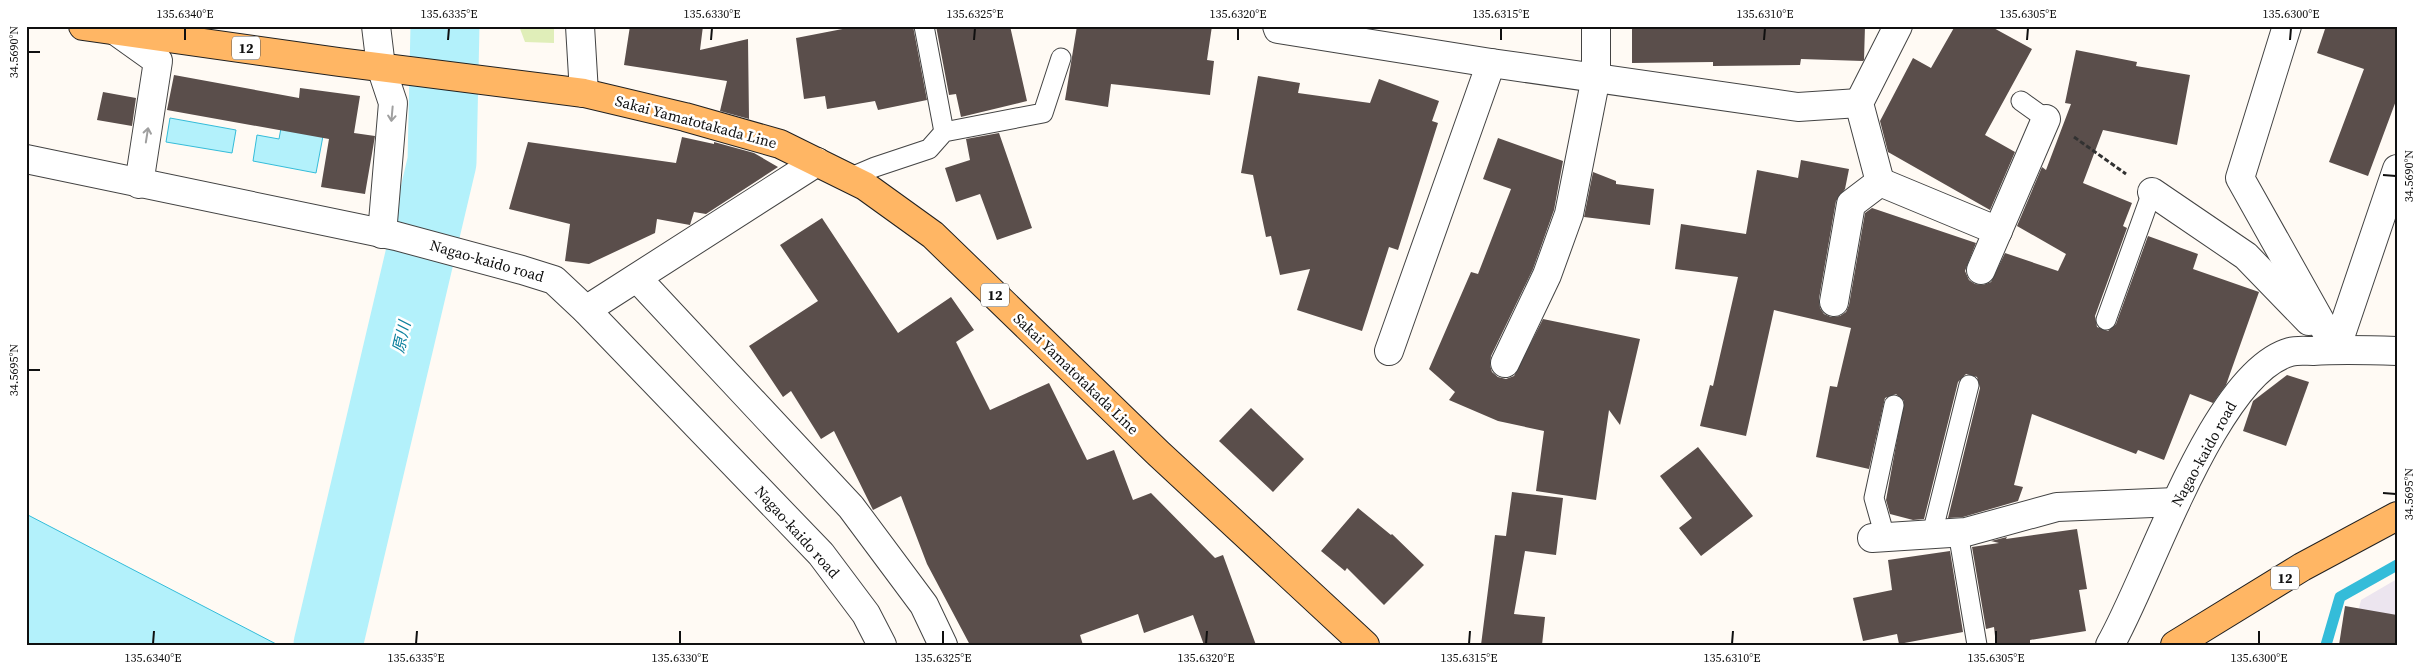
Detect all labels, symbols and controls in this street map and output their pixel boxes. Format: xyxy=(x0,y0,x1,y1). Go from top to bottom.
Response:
text: 135.6340°E xyxy=(157,6,213,22)
text: 135.6335°E xyxy=(421,6,477,22)
text: 135.6330°E xyxy=(684,6,740,22)
text: 135.6325°E xyxy=(947,6,1003,22)
text: 135.6320°E xyxy=(1210,6,1266,22)
text: 135.6315°E xyxy=(1473,6,1529,22)
text: 135.6310°E xyxy=(1737,6,1793,22)
text: 135.6305°E xyxy=(2000,6,2056,22)
text: 135.6300°E xyxy=(2263,6,2319,22)
text: 34.5690°N xyxy=(6,26,22,78)
road number: 12 xyxy=(232,36,260,59)
street label: Sakai Yamatotakada Line xyxy=(613,90,780,153)
one-way arrow xyxy=(387,106,396,122)
one-way arrow xyxy=(142,128,152,144)
text: 34.5690°N xyxy=(2401,150,2417,202)
street label: Nagao-kaido road xyxy=(428,234,547,287)
road number: 12 xyxy=(981,284,1009,306)
street label: Sakai Yamatotakada Line xyxy=(1009,308,1144,439)
water label: 原川 xyxy=(387,317,416,355)
text: 34.5695°N xyxy=(6,344,22,396)
street label: Nagao-kaido road xyxy=(2166,397,2241,510)
text: 34.5695°N xyxy=(2401,468,2417,520)
street label: Nagao-kaido road xyxy=(750,481,845,583)
road number: 12 xyxy=(2271,566,2299,590)
text: 135.6340°E xyxy=(125,650,181,666)
text: 135.6335°E xyxy=(388,650,444,666)
text: 135.6330°E xyxy=(652,650,708,666)
text: 135.6325°E xyxy=(915,650,971,666)
text: 135.6320°E xyxy=(1178,650,1234,666)
text: 135.6315°E xyxy=(1441,650,1497,666)
text: 135.6310°E xyxy=(1704,650,1760,666)
text: 135.6305°E xyxy=(1968,650,2024,666)
text: 135.6300°E xyxy=(2231,650,2287,666)

